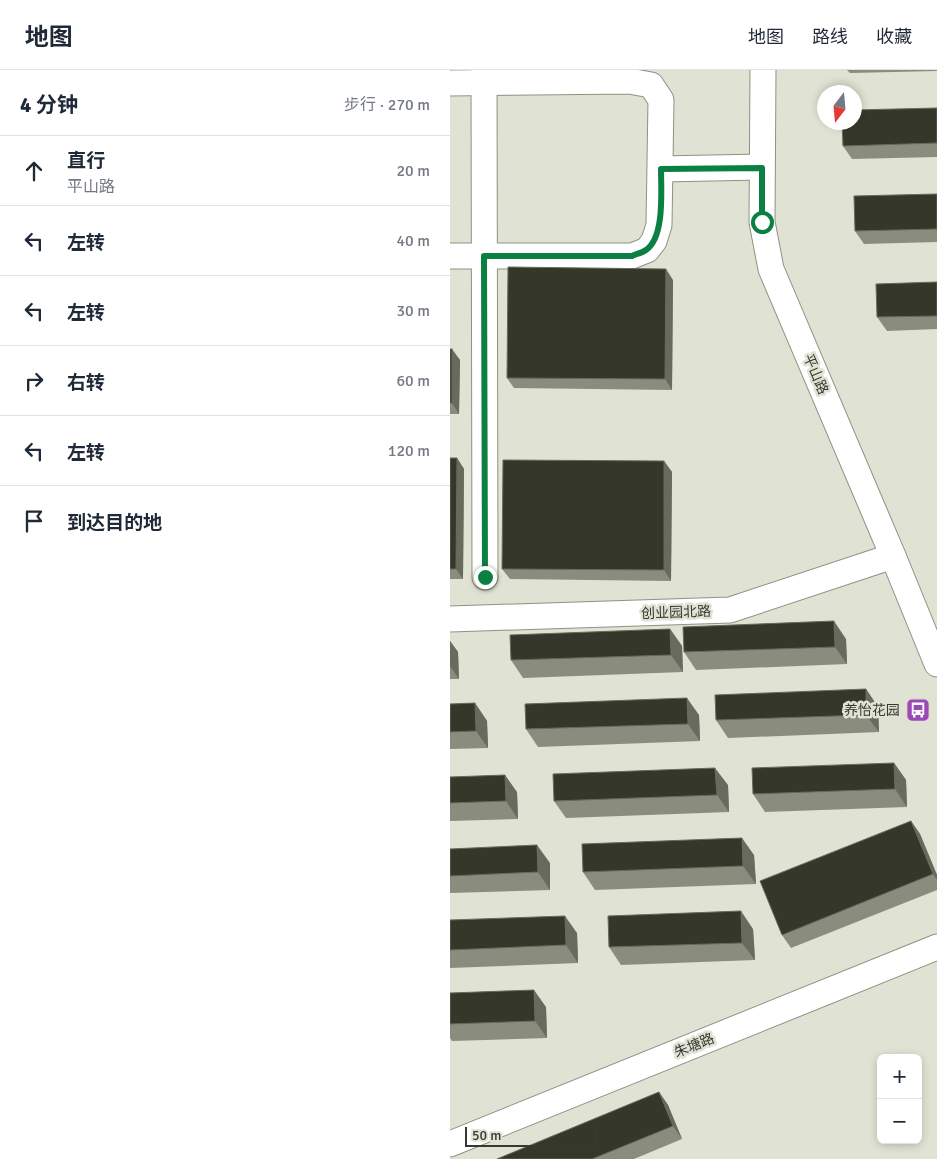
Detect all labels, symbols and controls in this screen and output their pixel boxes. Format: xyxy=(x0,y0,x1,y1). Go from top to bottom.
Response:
text: 地图 xyxy=(25,22,73,52)
text: 地图 xyxy=(748,26,784,48)
text: 路线 xyxy=(812,26,848,48)
text: 收藏 xyxy=(876,26,912,48)
north arrow xyxy=(817,85,862,130)
text: 4 分钟 xyxy=(20,92,78,118)
text: 步行 · 270 m xyxy=(344,95,430,115)
text: 直行 xyxy=(67,149,105,173)
icon: ahead xyxy=(20,157,48,185)
text: 20 m xyxy=(396,161,430,181)
text: 平山路 xyxy=(67,177,115,197)
route start xyxy=(751,211,774,234)
icon: left xyxy=(20,227,48,255)
text: 左转 xyxy=(67,231,105,255)
text: 40 m xyxy=(396,231,430,251)
icon: left xyxy=(20,297,48,325)
text: 左转 xyxy=(67,301,105,325)
text: 30 m xyxy=(396,301,430,321)
street label: 平山路 xyxy=(800,352,832,397)
icon: right xyxy=(20,367,48,395)
text: 右转 xyxy=(67,371,105,395)
text: 60 m xyxy=(396,371,430,391)
icon: left xyxy=(20,437,48,465)
text: 左转 xyxy=(67,441,105,465)
text: 120 m xyxy=(388,441,430,461)
icon: arrive xyxy=(20,507,48,535)
text: 到达目的地 xyxy=(67,511,162,535)
route end xyxy=(474,566,497,589)
street label: 创业园北路 xyxy=(641,603,711,622)
bus stop icon: 养怡花园 xyxy=(905,697,931,723)
place label: 养怡花园 xyxy=(844,702,900,719)
street label: 朱塘路 xyxy=(672,1030,717,1061)
map controls xyxy=(877,1054,922,1144)
button: + xyxy=(877,1054,922,1099)
button: − xyxy=(877,1099,922,1144)
scale bar xyxy=(465,1124,598,1147)
text: 50 m xyxy=(472,1127,501,1144)

